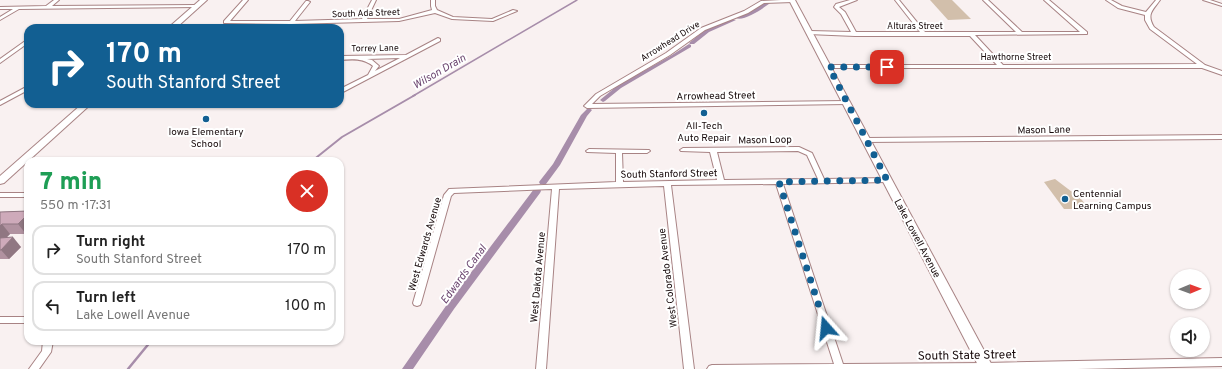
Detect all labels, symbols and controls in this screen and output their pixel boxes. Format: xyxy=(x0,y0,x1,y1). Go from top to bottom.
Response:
street label: South Ada Street xyxy=(332,7,400,20)
street label: Arrowhead Drive xyxy=(639,19,702,64)
street label: Alturas Street xyxy=(887,21,943,32)
text: 170 m xyxy=(106,37,182,73)
icon: right xyxy=(40,40,92,92)
street label: Torrey Lane xyxy=(351,43,399,54)
pin xyxy=(870,50,904,84)
water label: Wilson Drain xyxy=(410,51,469,93)
street label: Hawthorne Street xyxy=(981,52,1052,63)
icon: arrive xyxy=(876,56,898,78)
text: South Stanford Street xyxy=(106,72,280,95)
street label: Arrowhead Street xyxy=(676,89,756,104)
marker: All-Tech Auto Repair xyxy=(699,108,709,118)
marker: Iowa Elementary School xyxy=(201,114,211,124)
place label: All-Tech Auto Repair xyxy=(677,120,731,145)
street label: Mason Lane xyxy=(1017,124,1071,137)
place label: Iowa Elementary School xyxy=(168,126,244,151)
street label: Mason Loop xyxy=(738,134,792,147)
street label: South Stanford Street xyxy=(620,167,718,182)
text: 7 min xyxy=(40,168,102,198)
button: close xyxy=(286,170,328,212)
place label: Centennial Learning Campus xyxy=(1073,188,1152,213)
marker: Centennial Learning Campus xyxy=(1060,194,1070,204)
street label: West Edwards Avenue xyxy=(406,196,445,293)
street label: Lake Lowell Avenue xyxy=(890,197,943,280)
text: 550 m · 17:31 xyxy=(40,198,111,214)
street label: West Colorado Avenue xyxy=(656,227,681,328)
street label: West Dakota Avenue xyxy=(528,231,549,323)
text: Turn right xyxy=(76,233,145,252)
icon: right xyxy=(42,239,64,261)
text: 170 m xyxy=(287,241,326,260)
water label: Edwards Canal xyxy=(438,241,491,307)
text: South Stanford Street xyxy=(76,252,202,268)
north arrow xyxy=(1170,269,1210,309)
map controls xyxy=(1170,269,1210,357)
text: Turn left xyxy=(76,289,136,308)
icon: left xyxy=(42,295,64,317)
text: 100 m xyxy=(285,297,326,316)
position arrow xyxy=(805,307,847,349)
text: Lake Lowell Avenue xyxy=(76,308,190,324)
button: sound xyxy=(1170,317,1210,357)
street label: South State Street xyxy=(918,347,1016,365)

